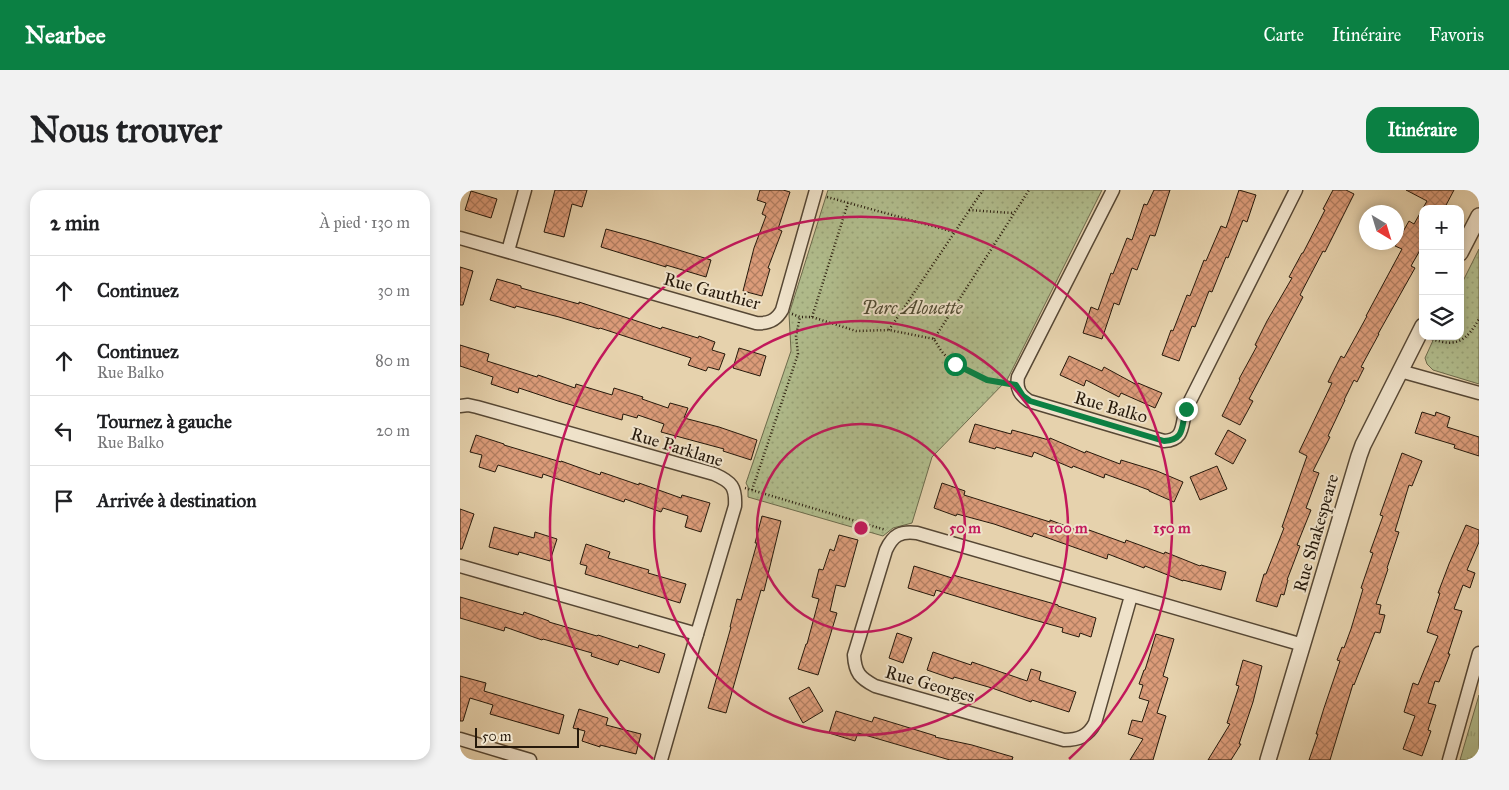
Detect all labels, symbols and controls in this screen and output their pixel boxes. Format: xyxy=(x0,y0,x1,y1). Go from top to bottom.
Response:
text: Nearbee xyxy=(25,20,106,50)
text: Carte xyxy=(1264,24,1304,46)
text: Itinéraire xyxy=(1332,24,1401,46)
text: Favoris xyxy=(1429,24,1484,46)
button: Itinéraire xyxy=(1366,107,1479,153)
text: Nous trouver xyxy=(30,109,222,152)
north arrow xyxy=(1359,205,1404,250)
map controls xyxy=(1419,205,1464,340)
button: + xyxy=(1419,205,1464,250)
text: 2 min xyxy=(50,210,100,236)
text: À pied · 130 m xyxy=(319,213,410,232)
button: − xyxy=(1419,250,1464,295)
street label: Rue Gauthier xyxy=(661,268,763,315)
icon: ahead xyxy=(50,277,78,305)
text: Continuez xyxy=(97,279,179,302)
text: 30 m xyxy=(377,281,410,300)
button: layers xyxy=(1419,295,1464,340)
park label: Parc Alouette xyxy=(862,297,964,319)
text: Continuez xyxy=(97,340,179,363)
icon: ahead xyxy=(50,347,78,375)
text: 80 m xyxy=(375,351,410,370)
route start xyxy=(944,353,967,376)
text: Rue Balko xyxy=(97,363,164,382)
street label: Rue Balko xyxy=(1072,386,1150,428)
route end xyxy=(1175,398,1198,421)
text: Tournez à gauche xyxy=(97,410,232,433)
icon: left xyxy=(50,417,78,445)
text: 20 m xyxy=(376,421,410,440)
street label: Rue Parklane xyxy=(628,422,726,472)
text: Rue Balko xyxy=(97,433,164,452)
street label: Rue Shakespeare xyxy=(1289,471,1343,595)
icon: arrive xyxy=(50,487,78,515)
text: Arrivée à destination xyxy=(97,489,256,512)
centre of rings xyxy=(852,519,870,537)
text: 50 m xyxy=(949,519,981,537)
text: 100 m xyxy=(1048,519,1088,537)
text: 150 m xyxy=(1153,519,1191,537)
street label: Rue Georges xyxy=(882,661,977,708)
scale bar xyxy=(475,725,579,748)
text: 50 m xyxy=(482,728,511,745)

